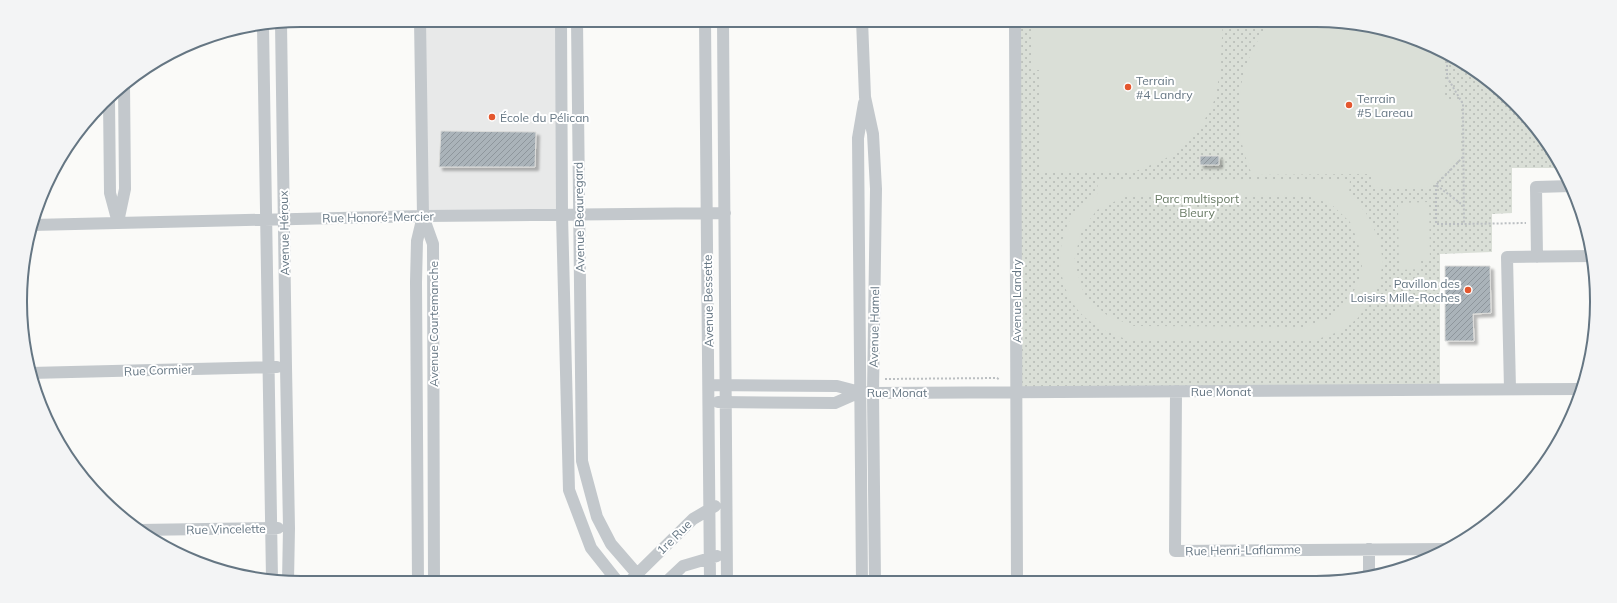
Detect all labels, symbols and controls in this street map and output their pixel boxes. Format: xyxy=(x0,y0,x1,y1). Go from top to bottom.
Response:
place label: Terrain #4 Landry xyxy=(1136,73,1193,102)
marker: Terrain #4 Landry xyxy=(1123,82,1133,92)
place label: Terrain #5 Lareau xyxy=(1357,91,1413,120)
marker: Terrain #5 Lareau xyxy=(1344,100,1354,110)
place label: École du Pélican xyxy=(500,110,589,125)
marker: École du Pélican xyxy=(487,112,497,122)
street label: Avenue Beauregard xyxy=(571,162,587,272)
street label: Avenue Héroux xyxy=(276,190,292,276)
park label: Parc multisport Bleury xyxy=(1155,191,1239,220)
street label: Rue Honoré-Mercier xyxy=(322,209,435,225)
street label: Avenue Bessette xyxy=(700,254,716,348)
street label: Avenue Landry xyxy=(1009,258,1024,343)
street label: Avenue Courtemanche xyxy=(426,261,441,387)
place label: Pavillon des Loisirs Mille-Roches xyxy=(1350,276,1460,305)
marker: Pavillon des Loisirs Mille-Roches xyxy=(1463,285,1473,295)
street label: Avenue Hamel xyxy=(866,286,882,368)
street label: Rue Cormier xyxy=(124,361,193,379)
street label: Rue Monat xyxy=(1191,384,1251,399)
street label: Rue Monat xyxy=(867,385,927,400)
street label: 1re Rue xyxy=(654,517,694,557)
street label: Rue Vincelette xyxy=(186,521,266,537)
street label: Rue Henri-Laflamme xyxy=(1185,541,1301,559)

